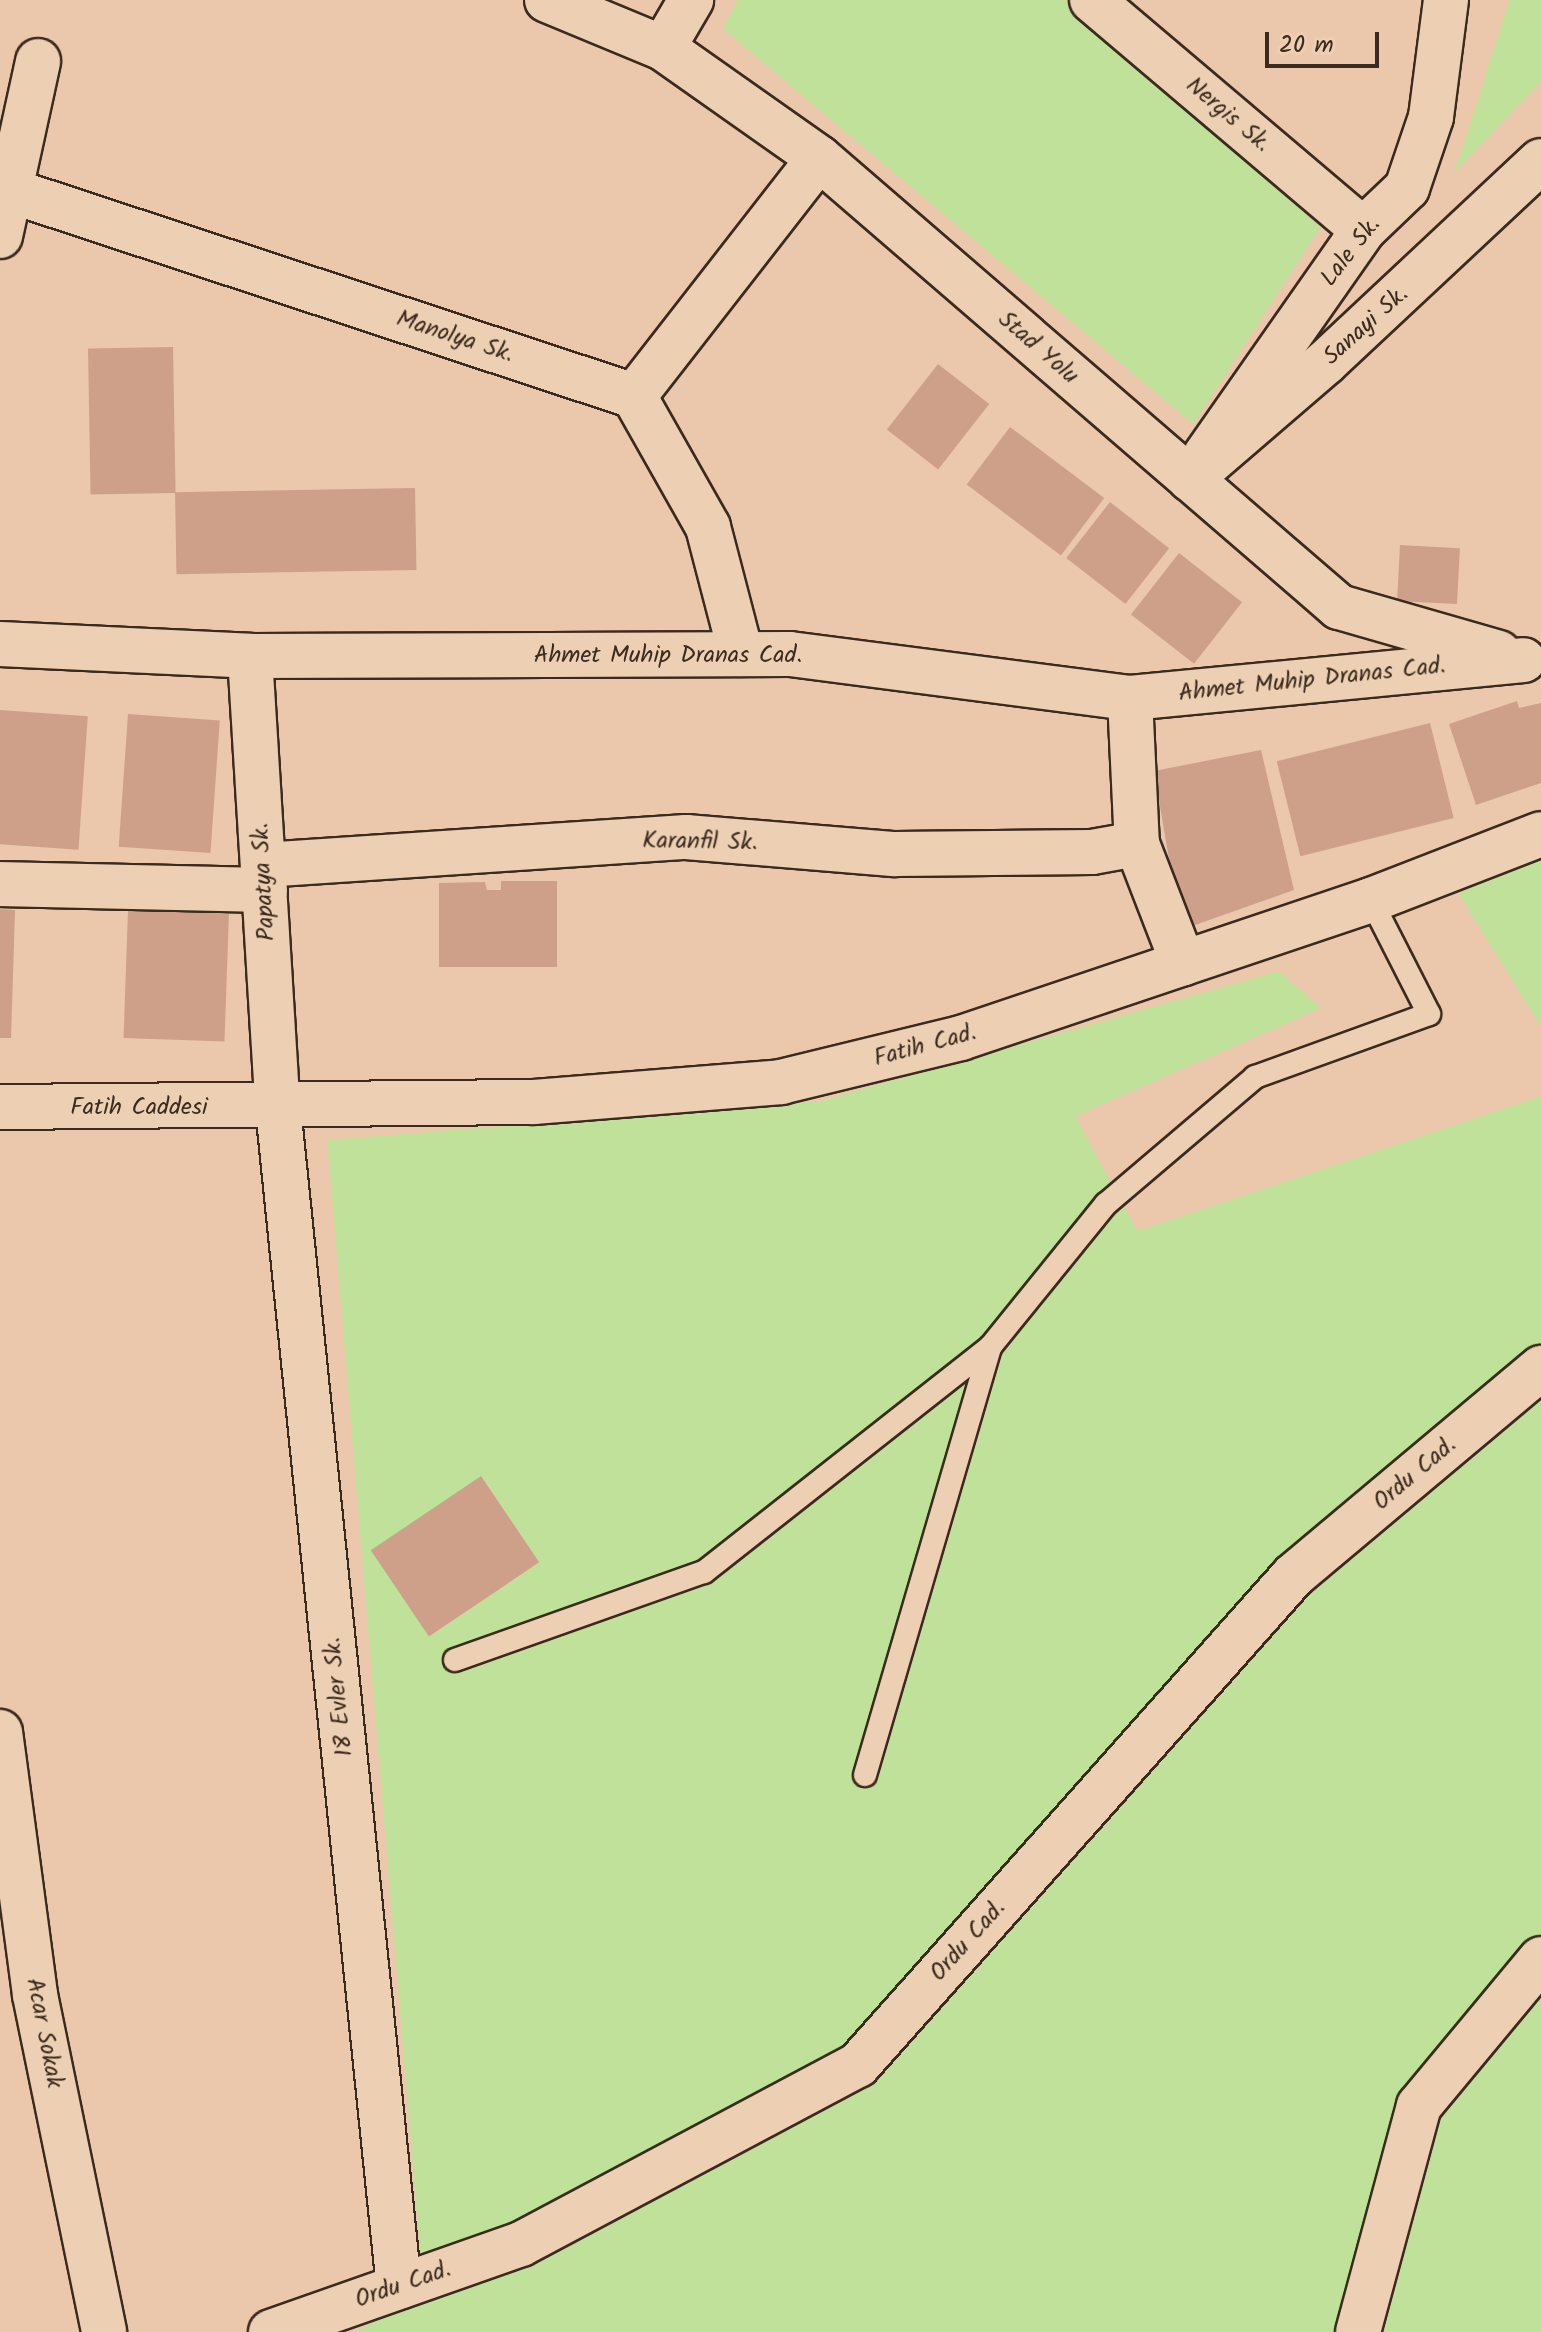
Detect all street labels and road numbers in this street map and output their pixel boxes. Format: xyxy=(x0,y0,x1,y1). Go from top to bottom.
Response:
street label: Nergis Sk. xyxy=(1180,71,1276,159)
street label: Lale Sk. xyxy=(1315,211,1387,293)
street label: Sanayi Sk. xyxy=(1318,280,1414,372)
street label: Manolya Sk. xyxy=(393,305,517,369)
street label: Stad Yolu xyxy=(992,305,1084,391)
street label: Ahmet Muhip Dranas Cad. xyxy=(534,642,802,670)
street label: Ahmet Muhip Dranas Cad. xyxy=(1177,652,1447,708)
street label: Papatya Sk. xyxy=(247,822,281,942)
street label: Karanfil Sk. xyxy=(642,827,758,857)
street label: Fatih Cad. xyxy=(871,1019,979,1073)
street label: Fatih Caddesi xyxy=(70,1094,208,1122)
street label: Ordu Cad. xyxy=(1368,1431,1462,1517)
street label: 18 Evler Sk. xyxy=(318,1636,360,1758)
street label: Ordu Cad. xyxy=(924,1895,1012,1987)
street label: Acar Sokak xyxy=(19,1976,69,2090)
street label: Ordu Cad. xyxy=(351,2255,455,2315)

